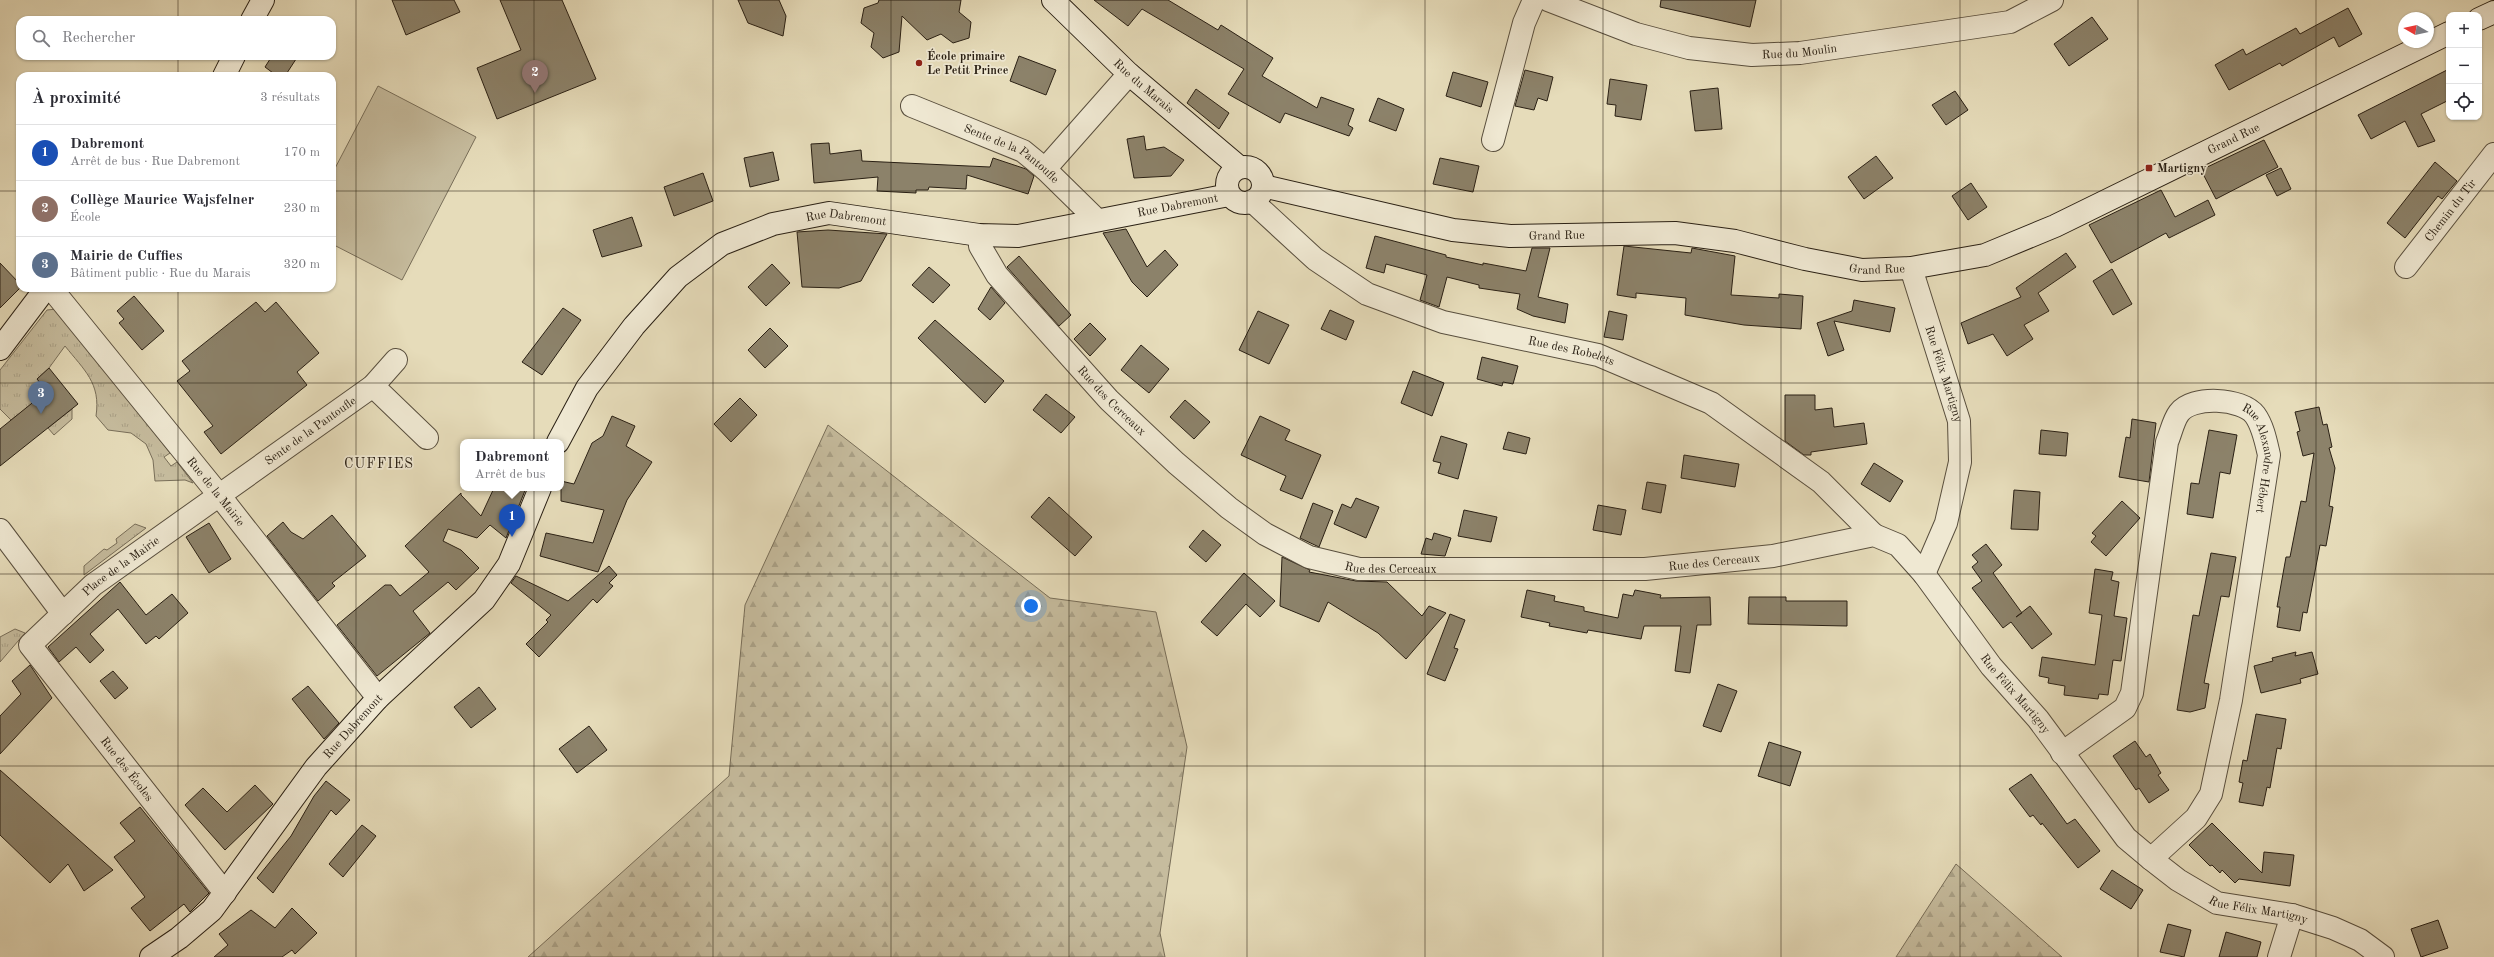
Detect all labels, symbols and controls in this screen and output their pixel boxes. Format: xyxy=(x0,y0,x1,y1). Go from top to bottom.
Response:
north arrow xyxy=(2398,12,2434,48)
map controls xyxy=(2446,12,2482,120)
button: + xyxy=(2446,12,2482,48)
search box xyxy=(16,16,336,60)
icon: search xyxy=(30,27,52,49)
text: Rechercher xyxy=(62,31,135,46)
street label: Rue du Moulin xyxy=(1762,43,1838,62)
place label: École primaire Le Petit Prince xyxy=(927,48,1009,77)
button: − xyxy=(2446,48,2482,84)
street label: Rue du Marais xyxy=(1111,57,1175,116)
marker: École primaire Le Petit Prince xyxy=(914,58,924,68)
pin: 2 xyxy=(522,60,548,93)
button: locate xyxy=(2446,84,2482,120)
text: À proximité xyxy=(32,90,121,107)
text: 3 résultats xyxy=(260,91,320,104)
street label: Grand Rue xyxy=(2206,121,2262,157)
street label: Sente de la Pantoufle xyxy=(962,123,1061,186)
text: Dabremont xyxy=(70,137,144,152)
text: 1 xyxy=(41,146,49,159)
text: 170 m xyxy=(283,146,320,159)
text: Arrêt de bus · Rue Dabremont xyxy=(70,155,240,168)
marker: Martigny xyxy=(2144,163,2154,173)
place label: Martigny xyxy=(2157,163,2207,175)
street label: Chemin du Tir xyxy=(2423,177,2479,244)
street label: Rue Dabremont xyxy=(1136,192,1219,220)
text: Collège Maurice Wajsfelner xyxy=(70,193,254,208)
text: 2 xyxy=(41,202,49,215)
text: 230 m xyxy=(283,202,320,215)
street label: Rue Dabremont xyxy=(805,208,887,228)
text: École xyxy=(70,211,101,224)
street label: Grand Rue xyxy=(1528,230,1585,243)
text: Mairie de Cuffies xyxy=(70,249,182,264)
text: 3 xyxy=(41,258,49,271)
text: 320 m xyxy=(283,258,320,271)
street label: Grand Rue xyxy=(1848,263,1906,277)
text: Bâtiment public · Rue du Marais xyxy=(70,267,250,280)
street label: Rue Félix Martigny xyxy=(1922,324,1964,425)
street label: Rue des Robelets xyxy=(1527,335,1616,368)
street label: Rue des Cerceaux xyxy=(1075,364,1148,438)
pin: 3 xyxy=(28,381,54,414)
street label: Sente de la Pantoufle xyxy=(263,395,359,468)
street label: Rue Alexandre Hébert xyxy=(2240,402,2275,514)
popup xyxy=(460,439,564,491)
text: Dabremont xyxy=(475,450,549,465)
street label: Rue de la Mairie xyxy=(184,455,246,529)
district label: CUFFIES xyxy=(344,457,414,471)
text: Arrêt de bus xyxy=(475,468,545,481)
pin: 1 xyxy=(499,504,525,537)
street label: Place de la Mairie xyxy=(80,535,162,599)
street label: Rue des Cerceaux xyxy=(1668,552,1761,574)
street label: Rue des Cerceaux xyxy=(1343,561,1437,576)
your location xyxy=(1021,596,1041,616)
street label: Rue Félix Martigny xyxy=(1978,652,2052,737)
street label: Rue Dabremont xyxy=(322,692,385,761)
street label: Rue des Écoles xyxy=(98,733,157,804)
street label: Rue Félix Martigny xyxy=(2206,894,2310,927)

